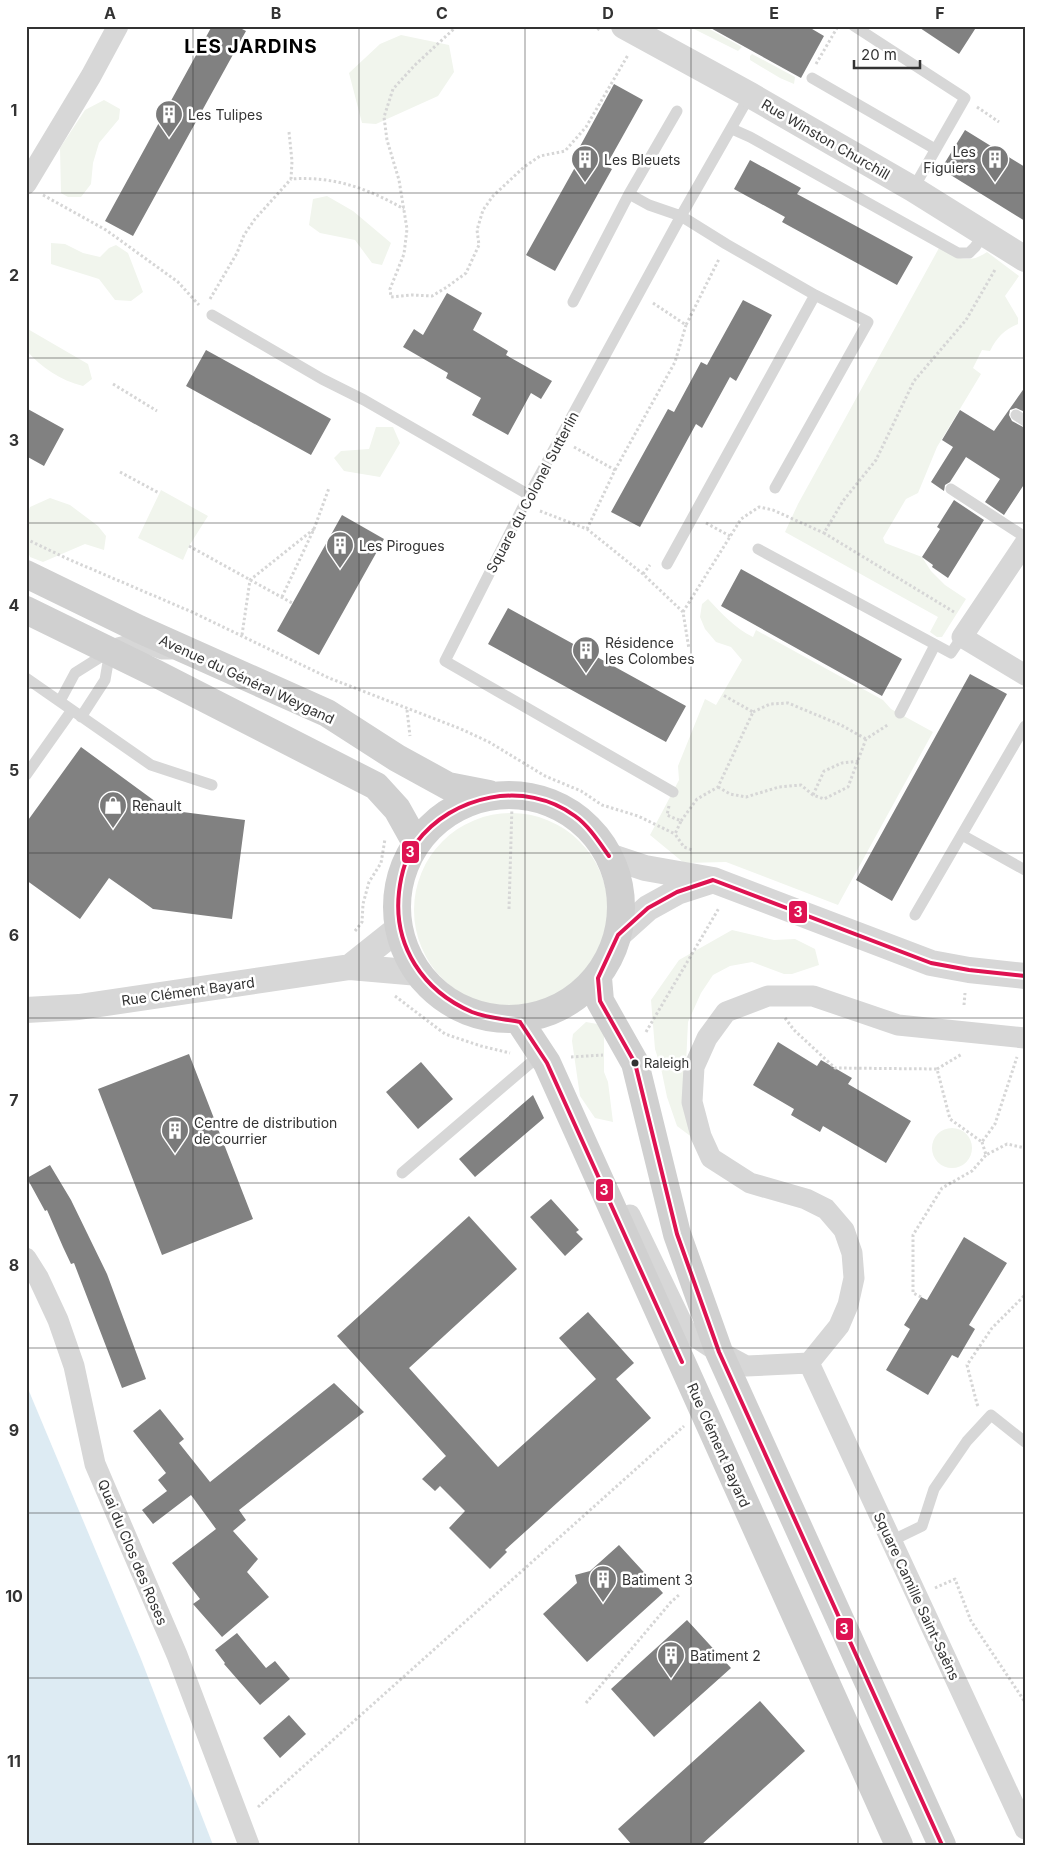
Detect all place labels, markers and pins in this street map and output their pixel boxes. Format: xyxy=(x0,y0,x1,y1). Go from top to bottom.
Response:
building icon: Les Tulipes xyxy=(154,99,184,138)
place label: Les Tulipes xyxy=(188,106,263,123)
place label: Les Figuiers xyxy=(923,143,976,176)
building icon: Les Bleuets xyxy=(570,144,600,183)
building icon: Les Figuiers xyxy=(980,144,1010,183)
place label: Les Bleuets xyxy=(604,151,680,168)
building icon: Les Pirogues xyxy=(325,530,355,569)
place label: Les Pirogues xyxy=(359,537,445,554)
place label: Résidence les Colombes xyxy=(605,634,695,667)
building icon: Résidence les Colombes xyxy=(571,635,601,674)
shop icon: Renault xyxy=(98,790,128,829)
place label: Renault xyxy=(132,797,182,814)
place label: Raleigh xyxy=(644,1055,689,1071)
marker: Raleigh xyxy=(630,1058,640,1068)
place label: Centre de distribution de courrier xyxy=(194,1114,337,1147)
building icon: Centre de distribution de courrier xyxy=(160,1115,190,1154)
building icon: Batiment 3 xyxy=(588,1564,618,1603)
place label: Batiment 3 xyxy=(622,1571,693,1588)
building icon: Batiment 2 xyxy=(656,1640,686,1679)
place label: Batiment 2 xyxy=(690,1647,761,1664)

